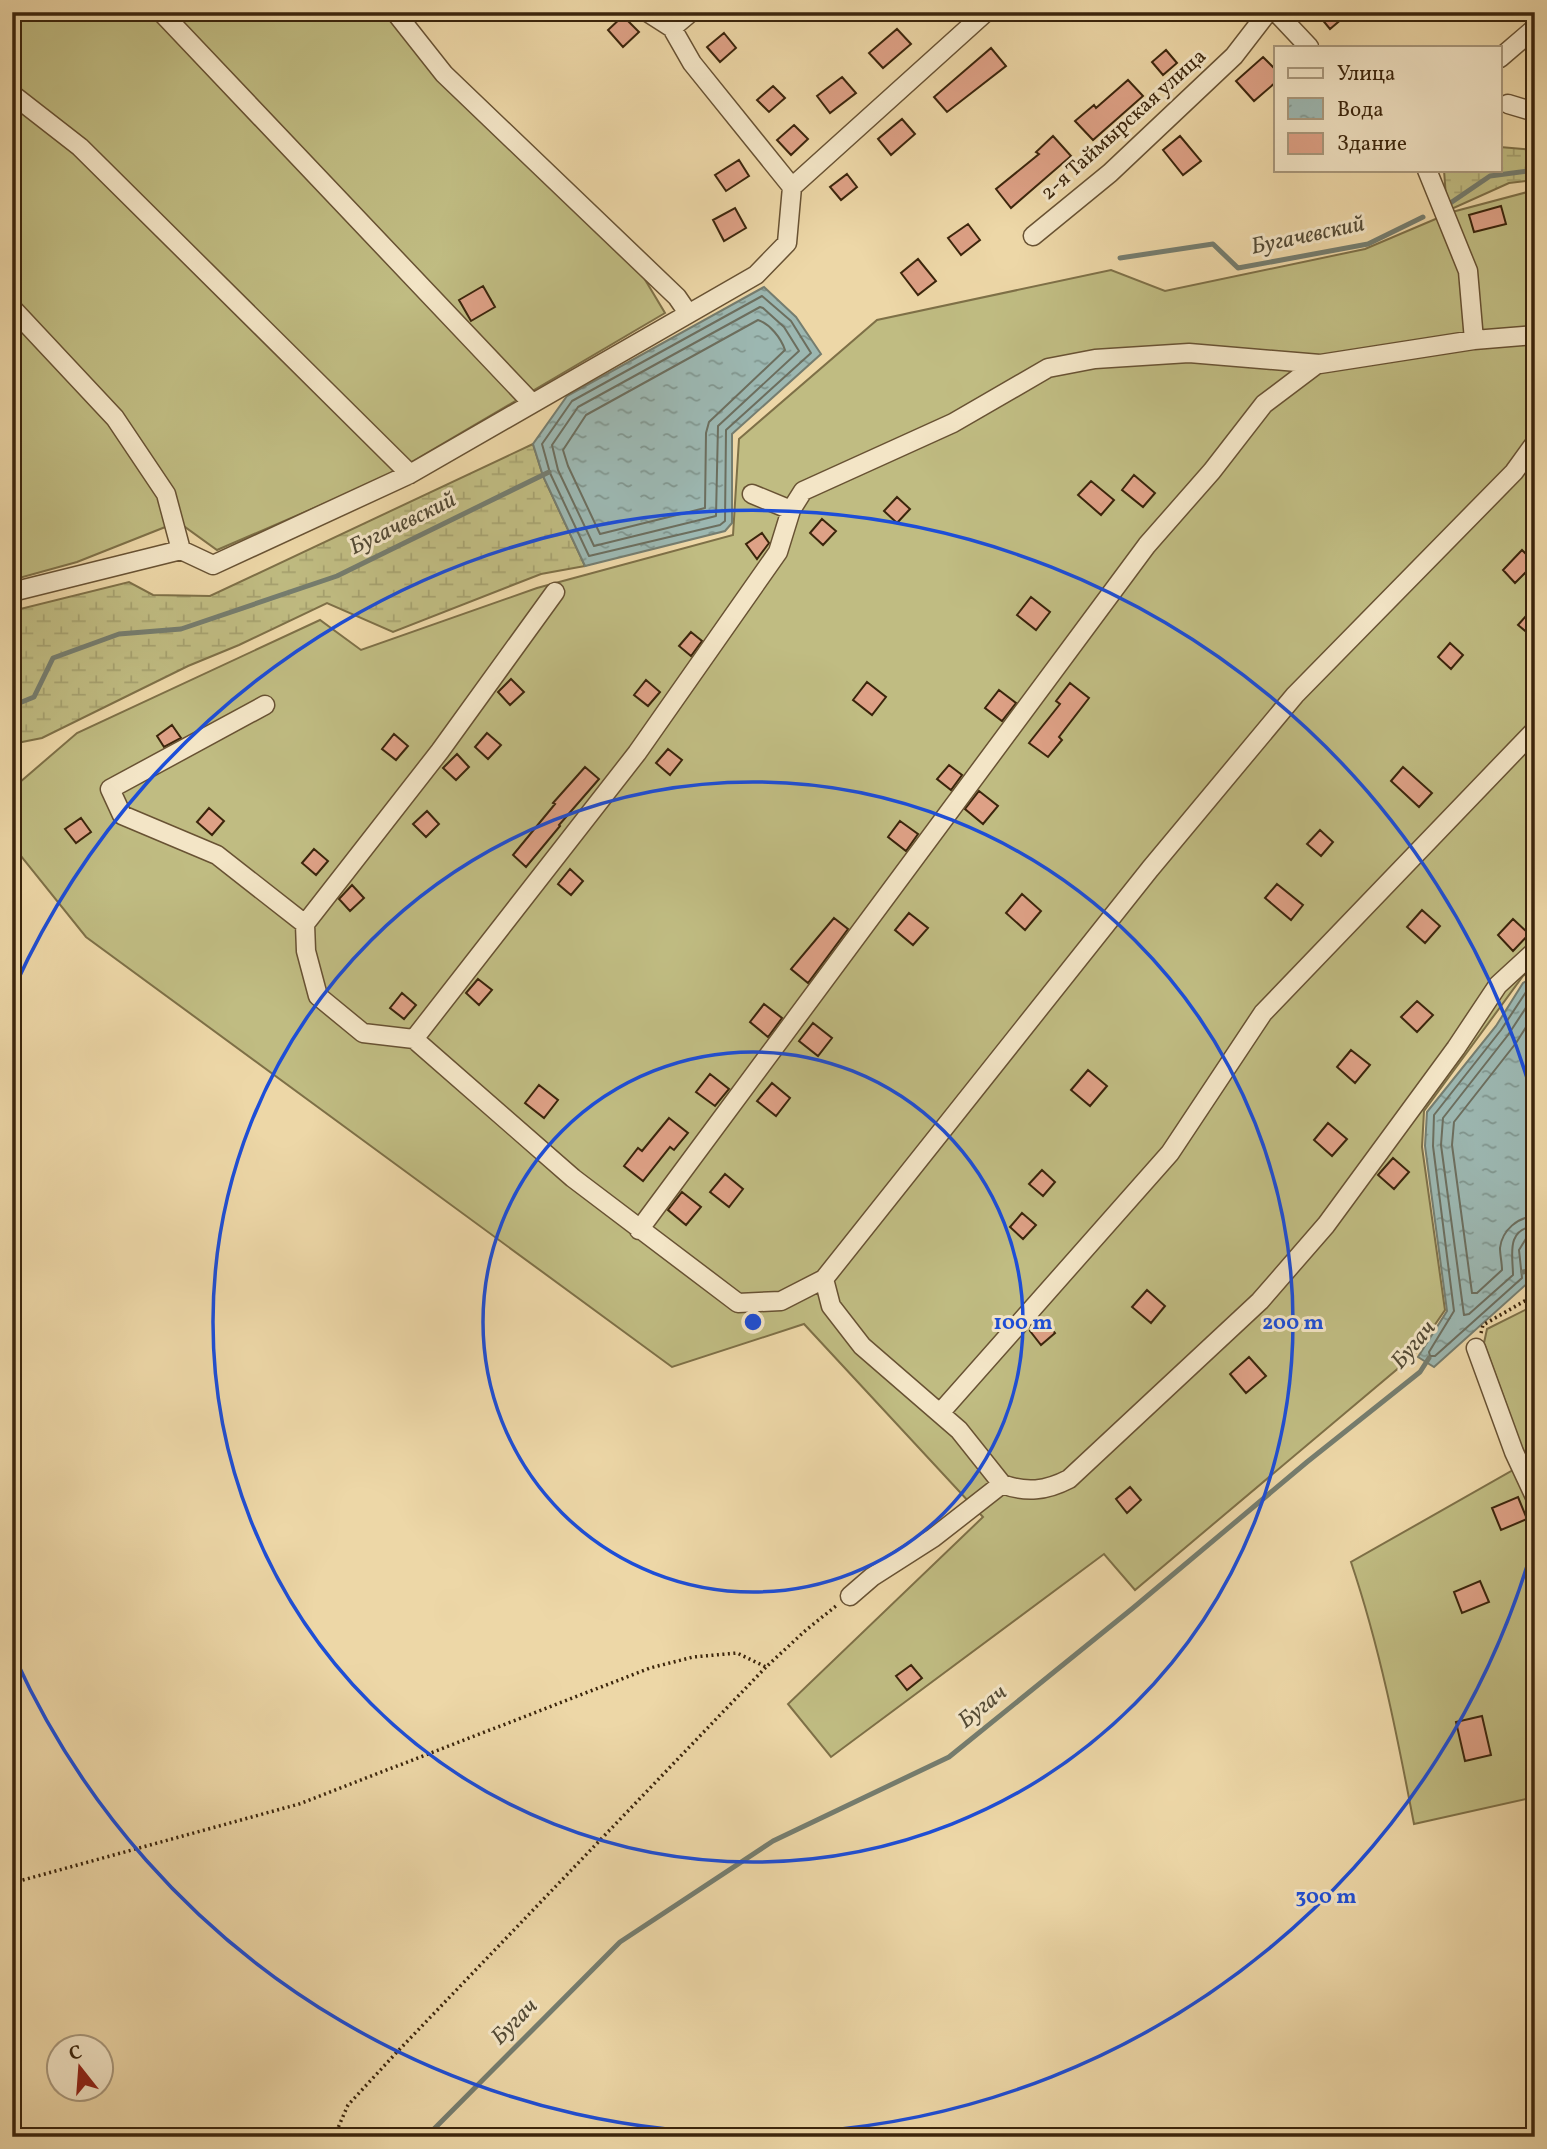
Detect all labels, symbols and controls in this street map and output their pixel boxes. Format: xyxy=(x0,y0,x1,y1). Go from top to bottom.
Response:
street label: 2-я Таймырская улица xyxy=(1035,43,1213,207)
legend xyxy=(1274,46,1502,172)
text: Улица xyxy=(1337,60,1395,89)
text: Вода xyxy=(1337,96,1384,125)
text: Здание xyxy=(1337,130,1407,159)
water label: Бугачевский xyxy=(1249,208,1368,264)
water label: Бугачевский xyxy=(344,484,462,564)
text: 100 m xyxy=(993,1309,1053,1338)
text: 200 m xyxy=(1262,1309,1324,1338)
centre of rings xyxy=(741,1310,765,1334)
water label: Бугач xyxy=(1384,1314,1444,1376)
water label: Бугач xyxy=(952,1677,1014,1737)
text: 300 m xyxy=(1296,1883,1356,1912)
water label: Бугач xyxy=(484,1991,546,2053)
north arrow xyxy=(46,2034,116,2104)
text: С xyxy=(66,2039,85,2068)

